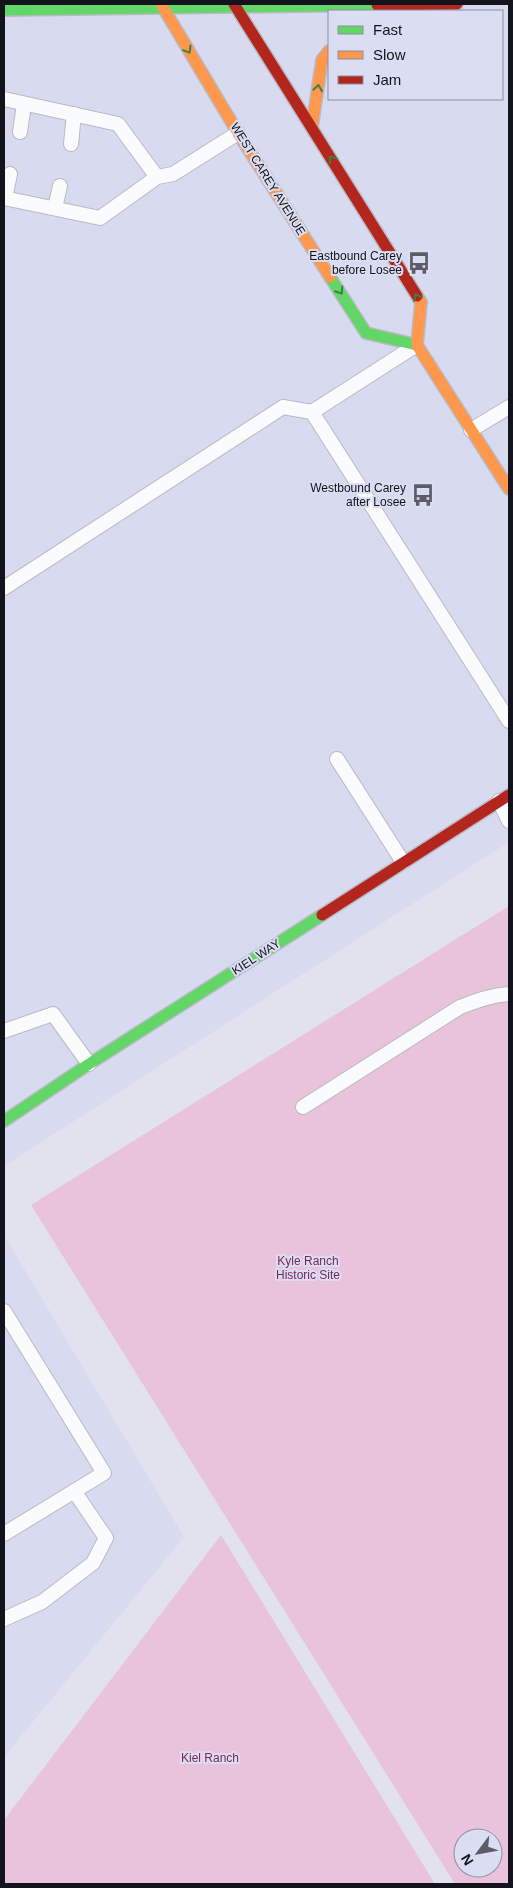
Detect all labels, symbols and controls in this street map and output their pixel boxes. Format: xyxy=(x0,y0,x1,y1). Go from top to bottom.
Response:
legend xyxy=(328,10,503,100)
text: Fast xyxy=(373,21,403,38)
one-way arrow xyxy=(182,44,192,53)
text: Slow xyxy=(373,46,406,63)
text: Jam xyxy=(373,71,401,88)
one-way arrow xyxy=(312,83,322,92)
street label: WEST CAREY AVENUE xyxy=(228,120,308,238)
one-way arrow xyxy=(328,156,338,165)
place label: Eastbound Carey before Losee xyxy=(309,249,402,277)
bus stop icon: Eastbound Carey before Losee xyxy=(406,250,432,276)
one-way arrow xyxy=(333,286,343,295)
one-way arrow xyxy=(413,294,423,303)
place label: Westbound Carey after Losee xyxy=(310,481,406,509)
bus stop icon: Westbound Carey after Losee xyxy=(410,482,436,508)
street label: KIEL WAY xyxy=(229,936,283,978)
park label: Kyle Ranch Historic Site xyxy=(276,1254,340,1282)
park label: Kiel Ranch xyxy=(181,1751,239,1765)
north arrow xyxy=(453,1828,503,1878)
text: N xyxy=(458,1851,476,1868)

